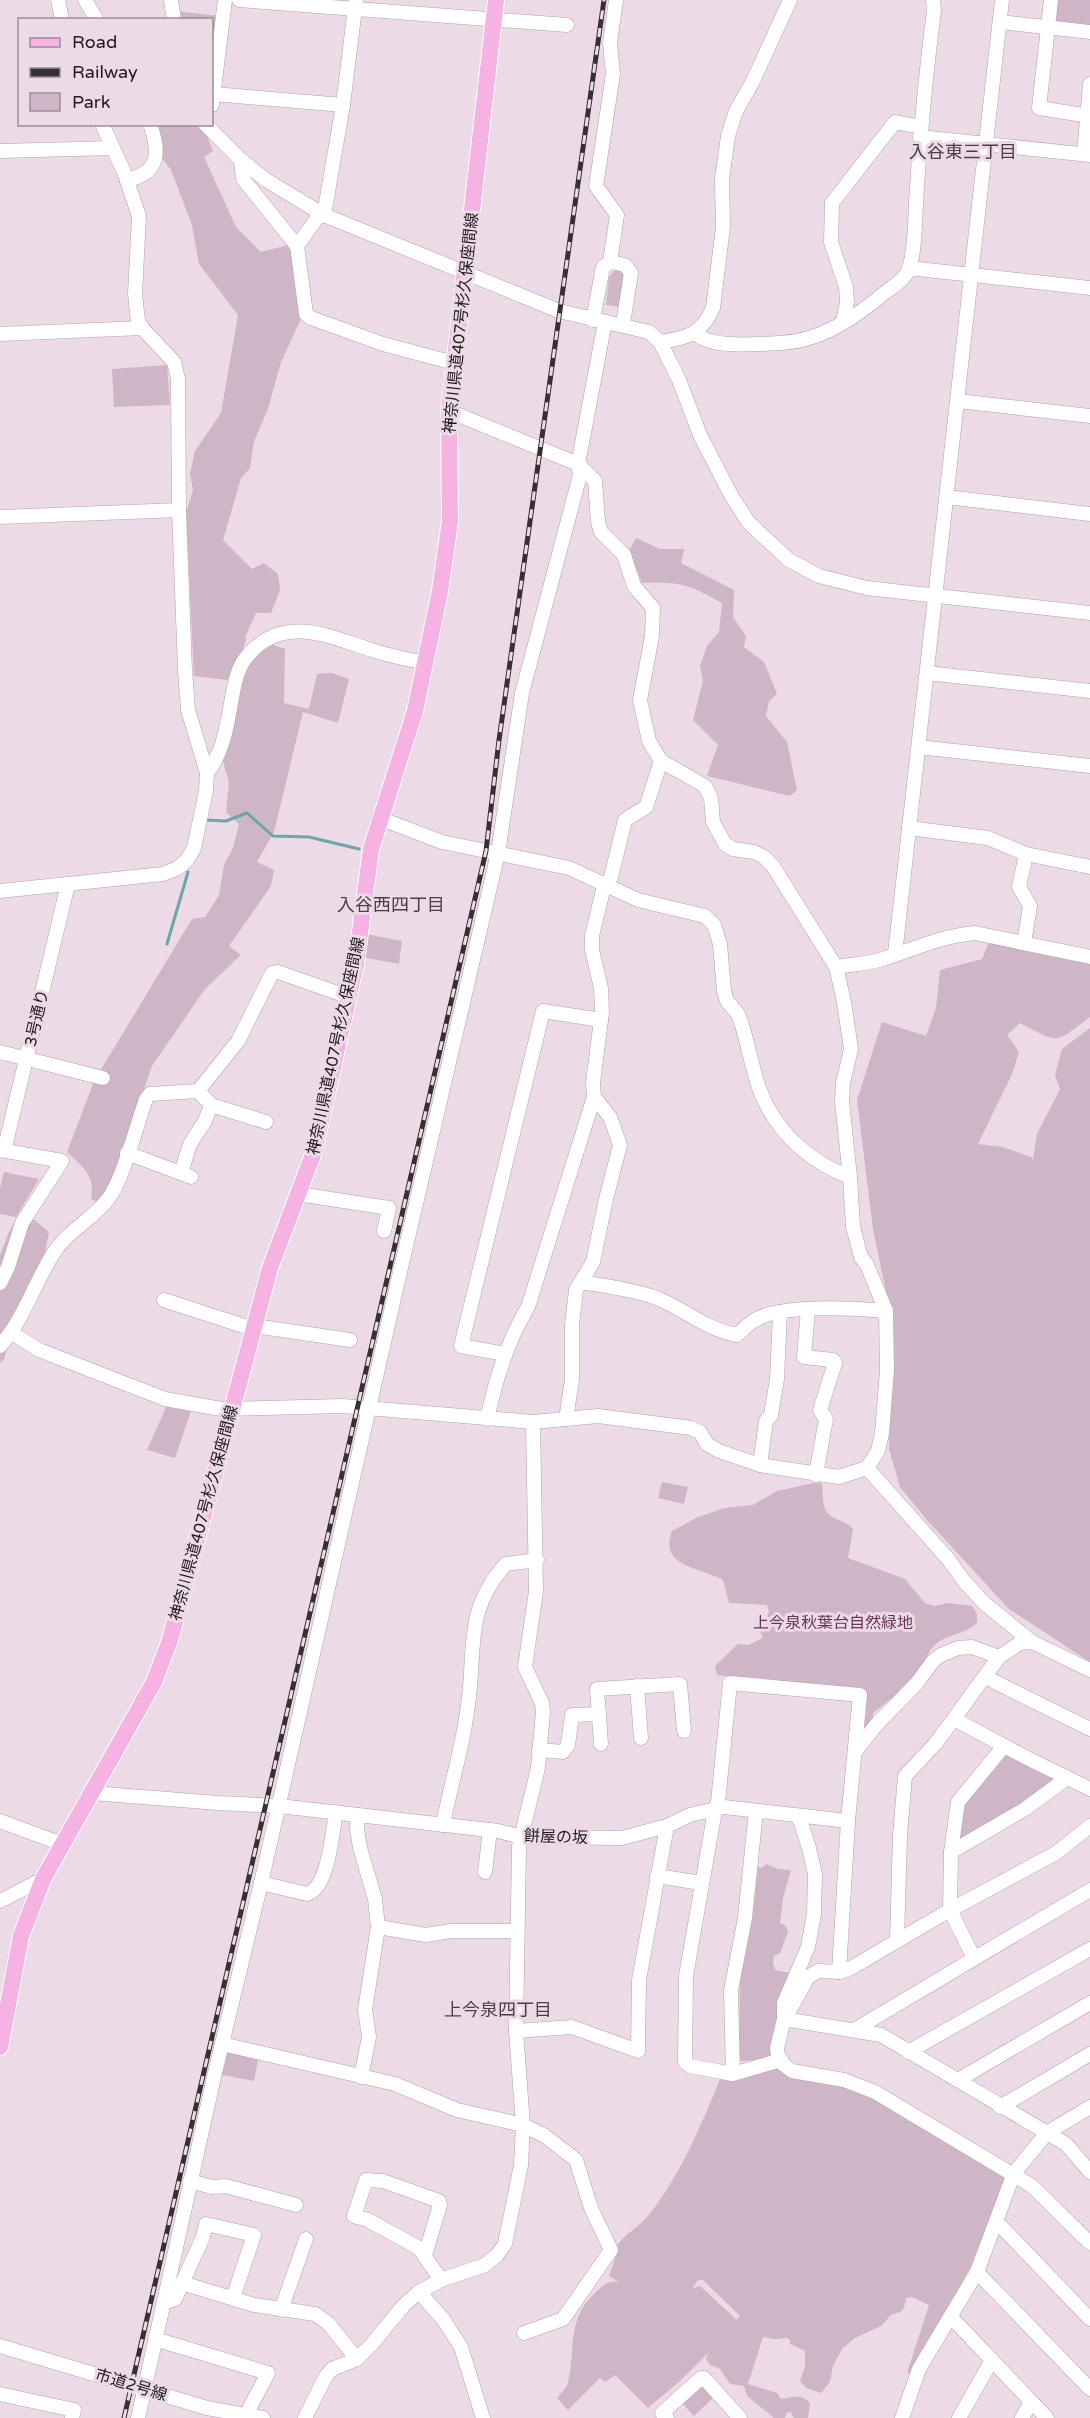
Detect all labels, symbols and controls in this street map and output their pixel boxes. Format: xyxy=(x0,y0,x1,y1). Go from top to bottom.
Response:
legend xyxy=(18,18,213,126)
text: Road xyxy=(72,31,117,53)
text: Railway xyxy=(72,61,138,83)
text: Park xyxy=(72,91,111,113)
district label: 入谷東三丁目 xyxy=(909,141,1017,163)
street label: 神奈川県道407号杉久保座間線 xyxy=(439,211,483,435)
district label: 入谷西四丁目 xyxy=(337,894,445,916)
street label: 神奈川県道407号杉久保座間線 xyxy=(303,935,369,1157)
street label: 3号通り xyxy=(21,987,53,1049)
street label: 神奈川県道407号杉久保座間線 xyxy=(166,1403,242,1623)
park label: 上今泉秋葉台自然緑地 xyxy=(753,1613,913,1633)
street label: 餅屋の坂 xyxy=(524,1826,588,1848)
district label: 上今泉四丁目 xyxy=(444,1999,552,2021)
street label: 市道2号線 xyxy=(93,2365,169,2405)

